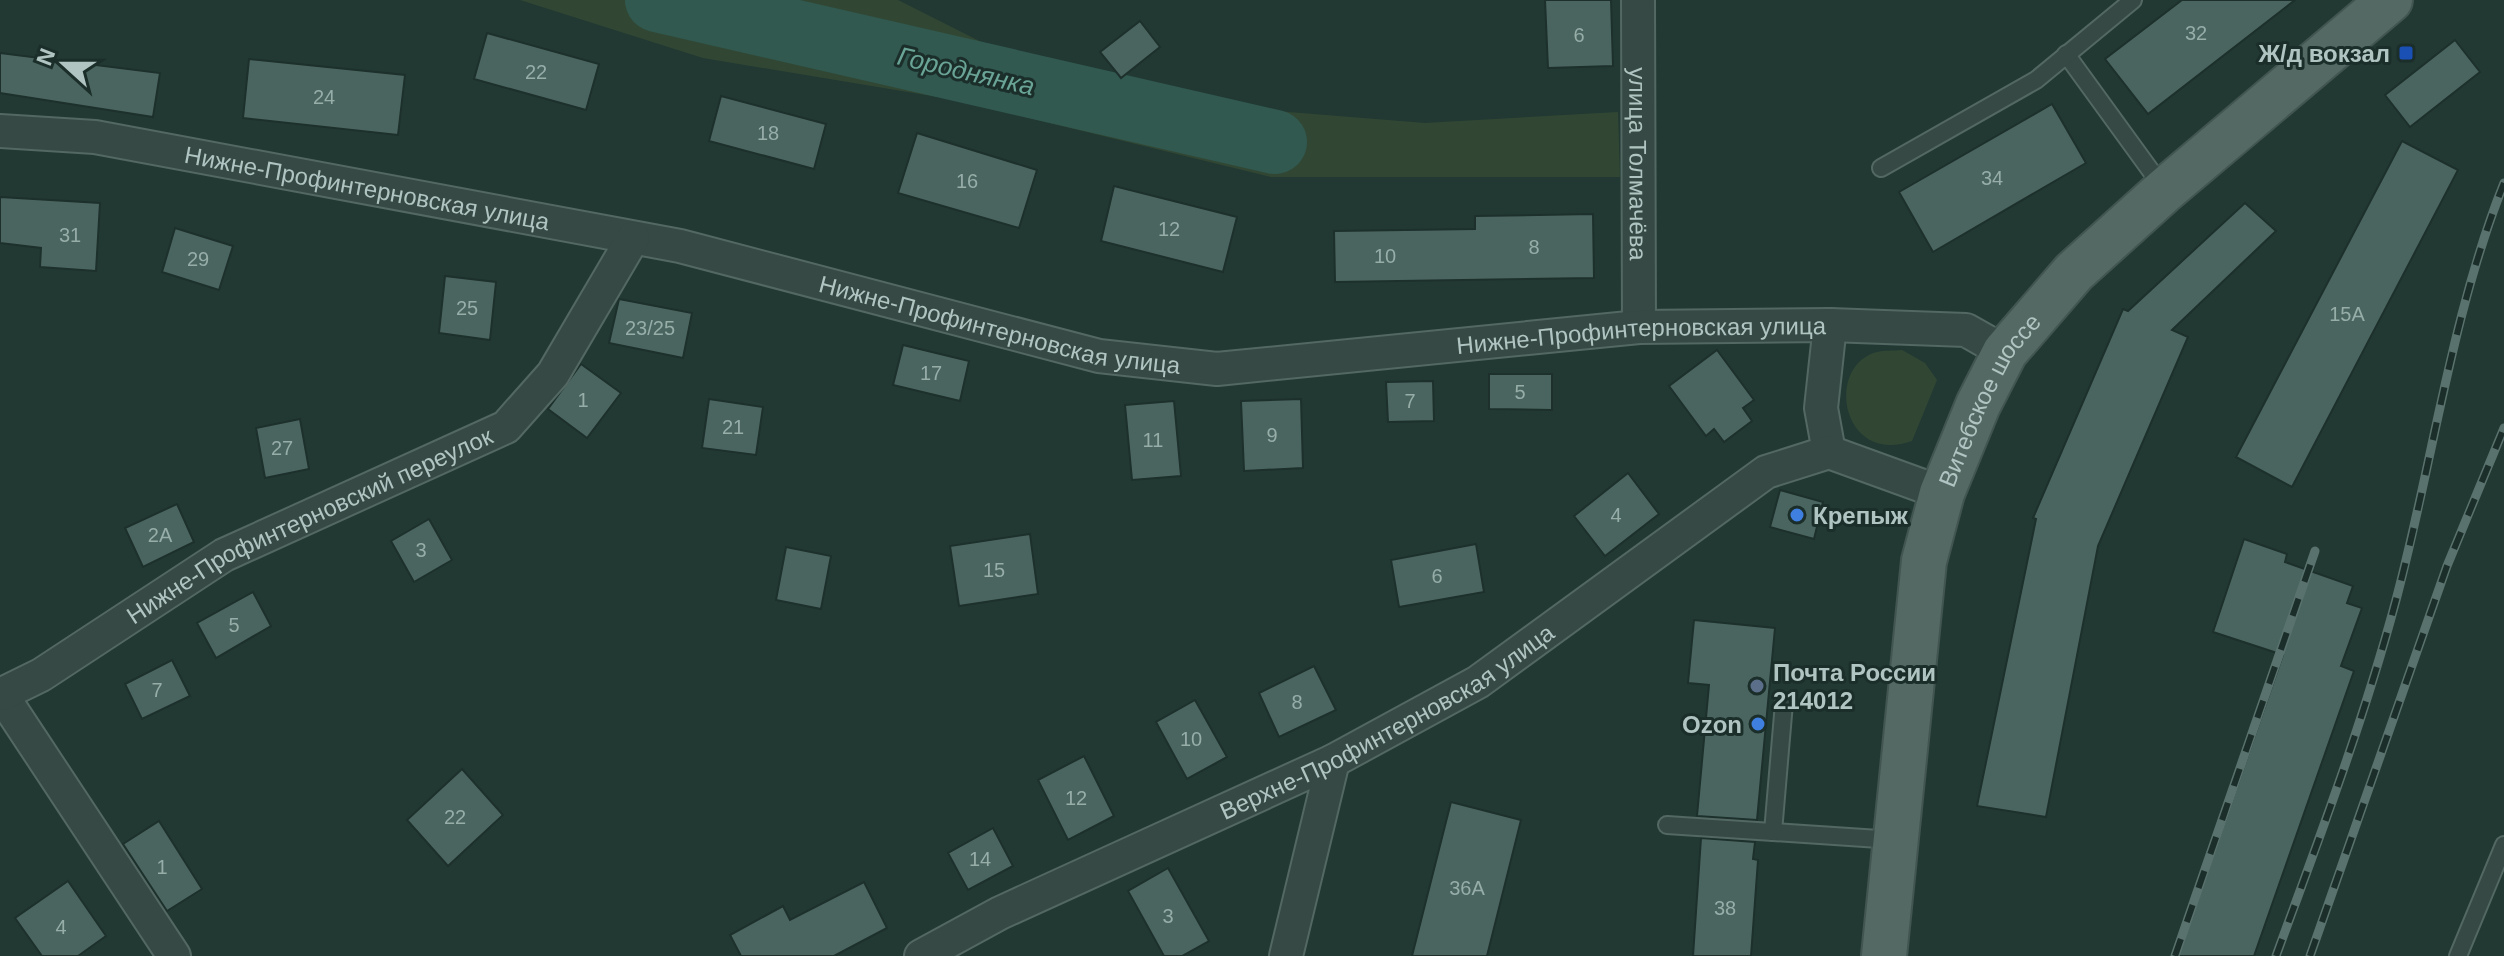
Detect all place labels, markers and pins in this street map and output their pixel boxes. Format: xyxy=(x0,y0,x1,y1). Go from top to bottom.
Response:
place label: Ж/д вокзал xyxy=(2257,40,2390,67)
marker: Ж/д вокзал xyxy=(2397,44,2415,62)
place label: Крепыж xyxy=(1813,502,1909,529)
marker: Крепыж xyxy=(1788,506,1806,524)
place label: Почта России 214012 xyxy=(1773,659,1936,714)
marker: Почта России 214012 xyxy=(1748,677,1766,695)
place label: Ozon xyxy=(1682,711,1742,738)
marker: Ozon xyxy=(1749,715,1767,733)

